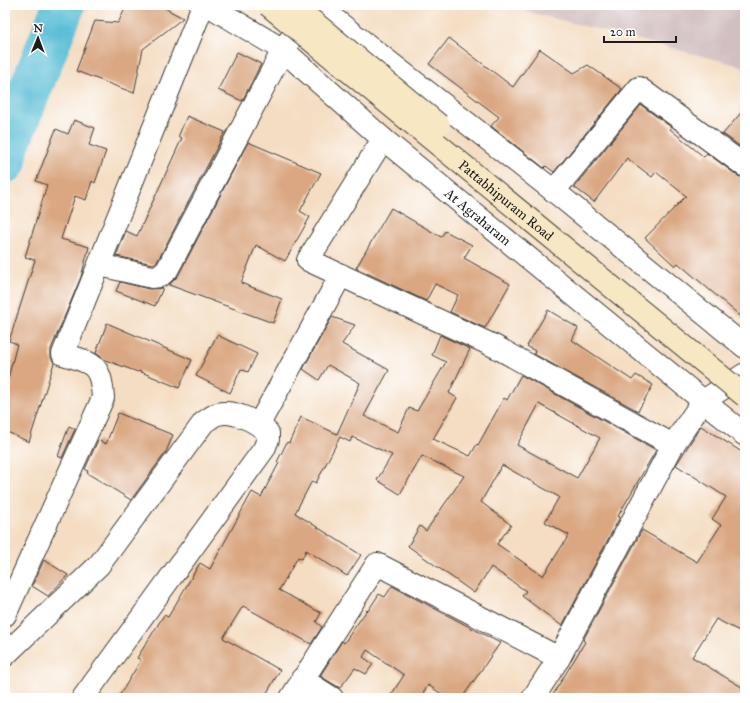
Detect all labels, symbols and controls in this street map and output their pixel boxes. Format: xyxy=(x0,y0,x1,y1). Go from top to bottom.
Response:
north arrow xyxy=(18,18,58,58)
scale bar xyxy=(604,18,676,44)
text: N xyxy=(33,22,44,35)
text: 20 m xyxy=(610,25,636,39)
street label: Pattabhipuram Road xyxy=(455,156,557,244)
street label: At Agraharam xyxy=(440,184,515,249)

